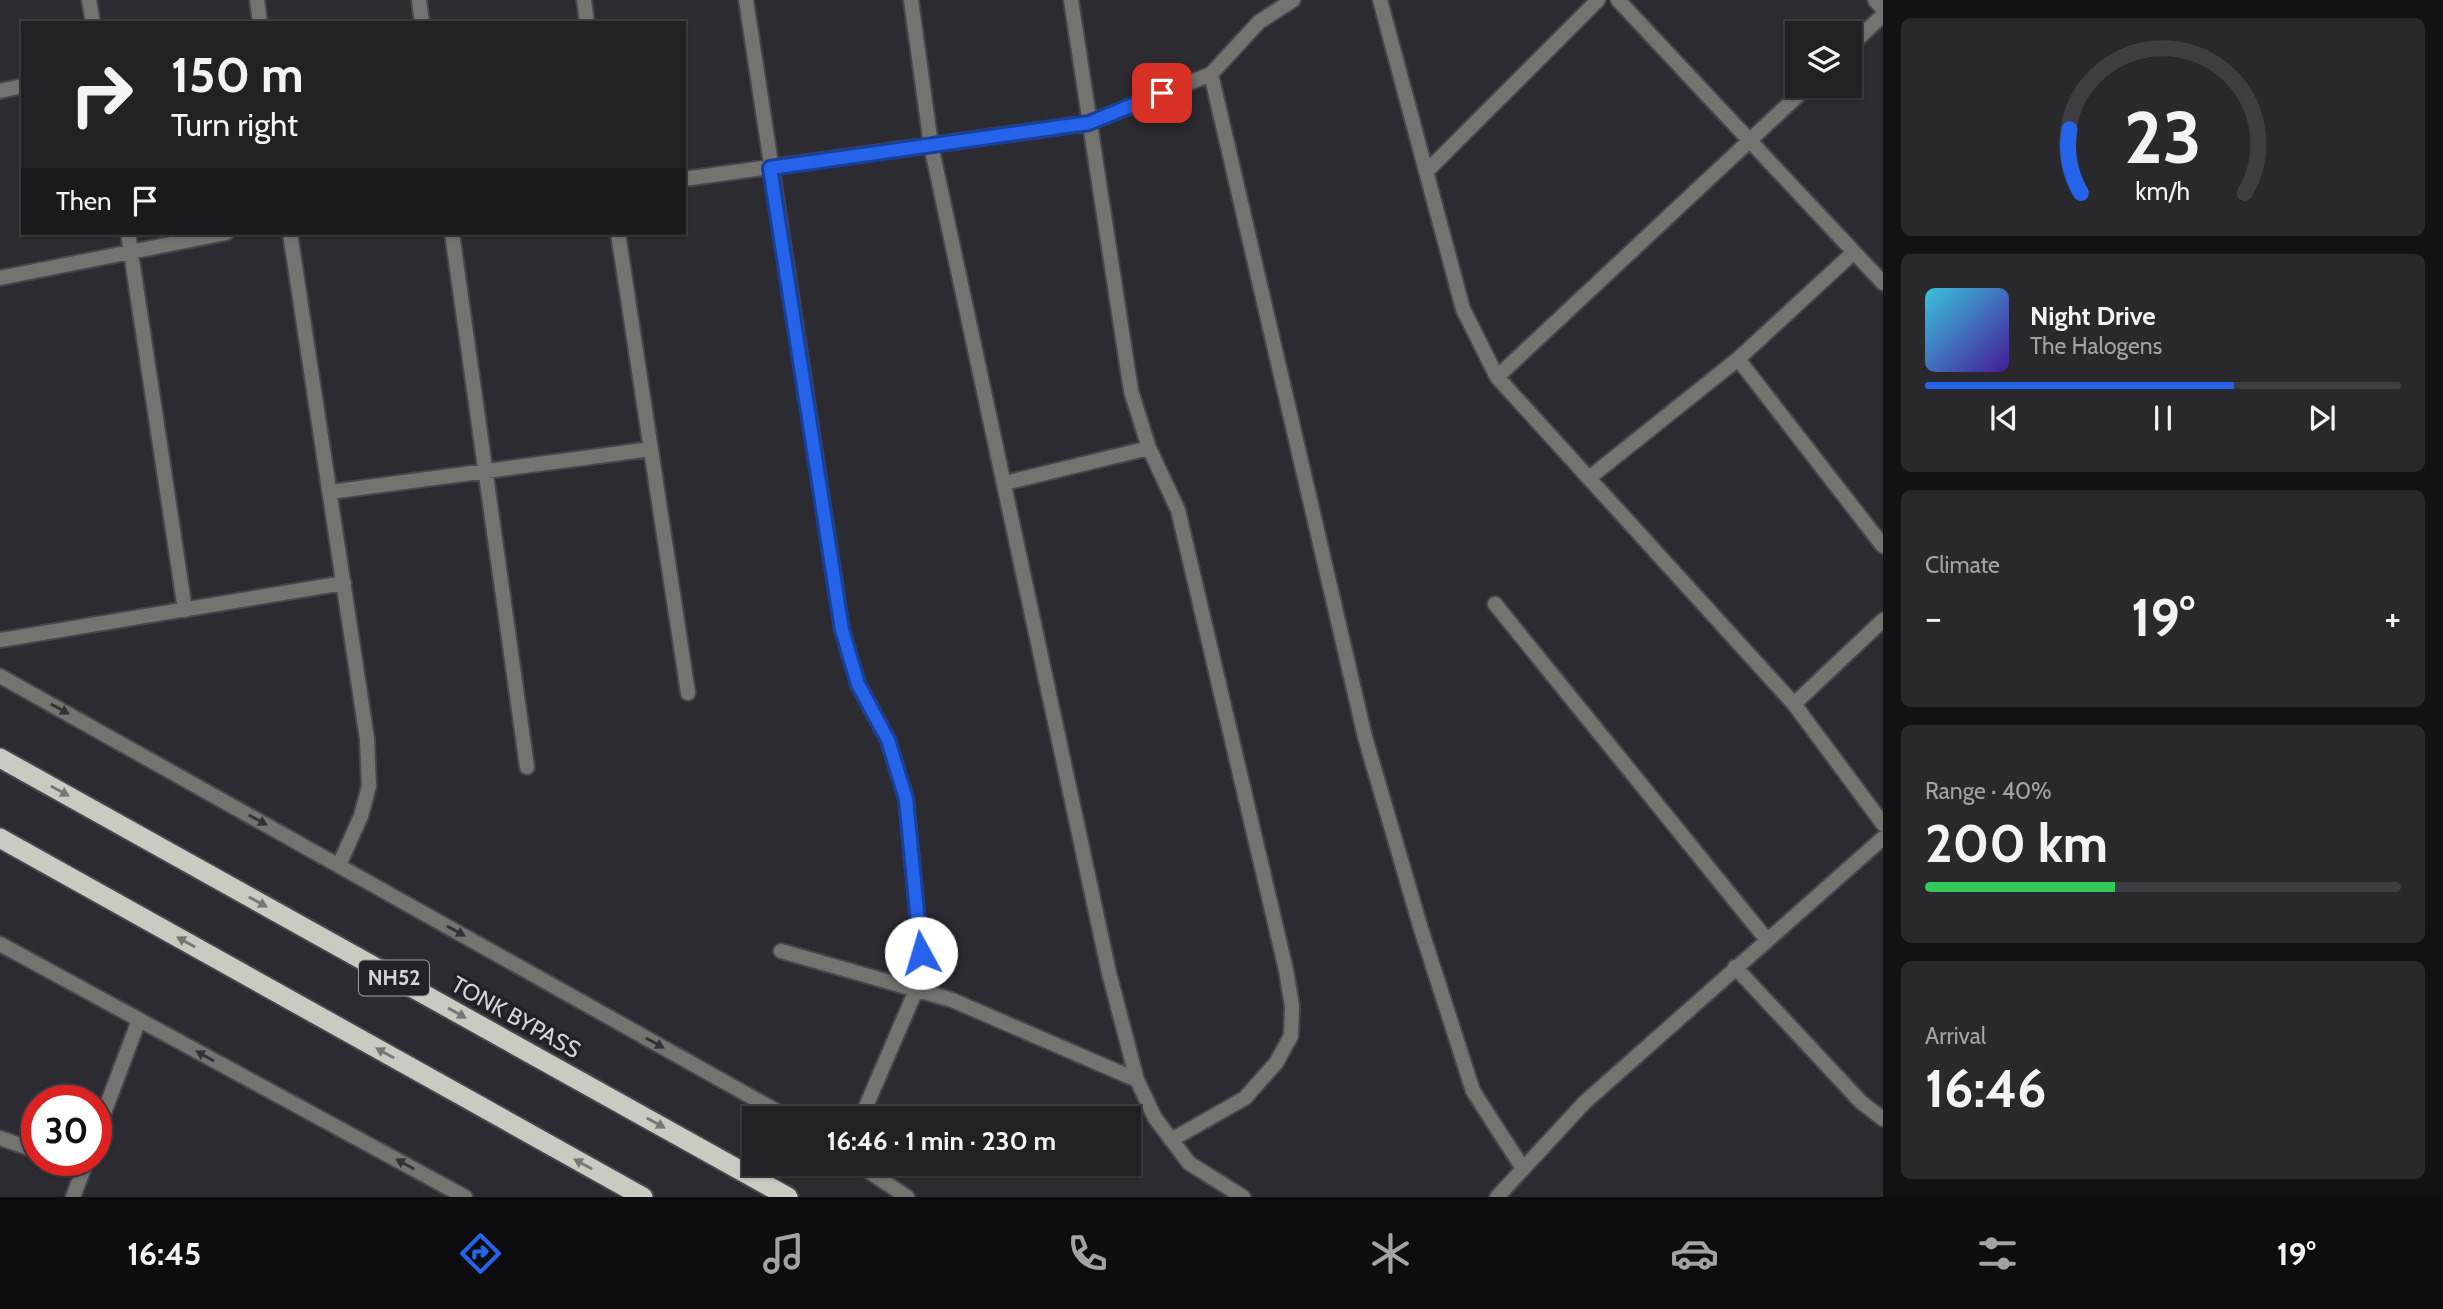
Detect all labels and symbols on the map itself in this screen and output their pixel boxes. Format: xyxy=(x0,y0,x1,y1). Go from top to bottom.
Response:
pin xyxy=(1132,63,1192,123)
one-way arrow xyxy=(50,703,69,715)
one-way arrow xyxy=(50,785,69,797)
one-way arrow xyxy=(248,814,268,826)
one-way arrow xyxy=(249,896,268,908)
position arrow xyxy=(884,916,958,990)
one-way arrow xyxy=(447,925,466,937)
one-way arrow xyxy=(176,936,196,948)
road number: NH52 xyxy=(359,960,429,996)
street label: TONK BYPASS xyxy=(447,970,585,1064)
one-way arrow xyxy=(447,1007,467,1019)
one-way arrow xyxy=(645,1037,664,1049)
one-way arrow xyxy=(375,1047,394,1059)
one-way arrow xyxy=(196,1050,215,1062)
speed limit sign: 30 xyxy=(21,1085,112,1176)
one-way arrow xyxy=(646,1117,666,1129)
one-way arrow xyxy=(574,1158,593,1170)
one-way arrow xyxy=(395,1159,415,1170)

